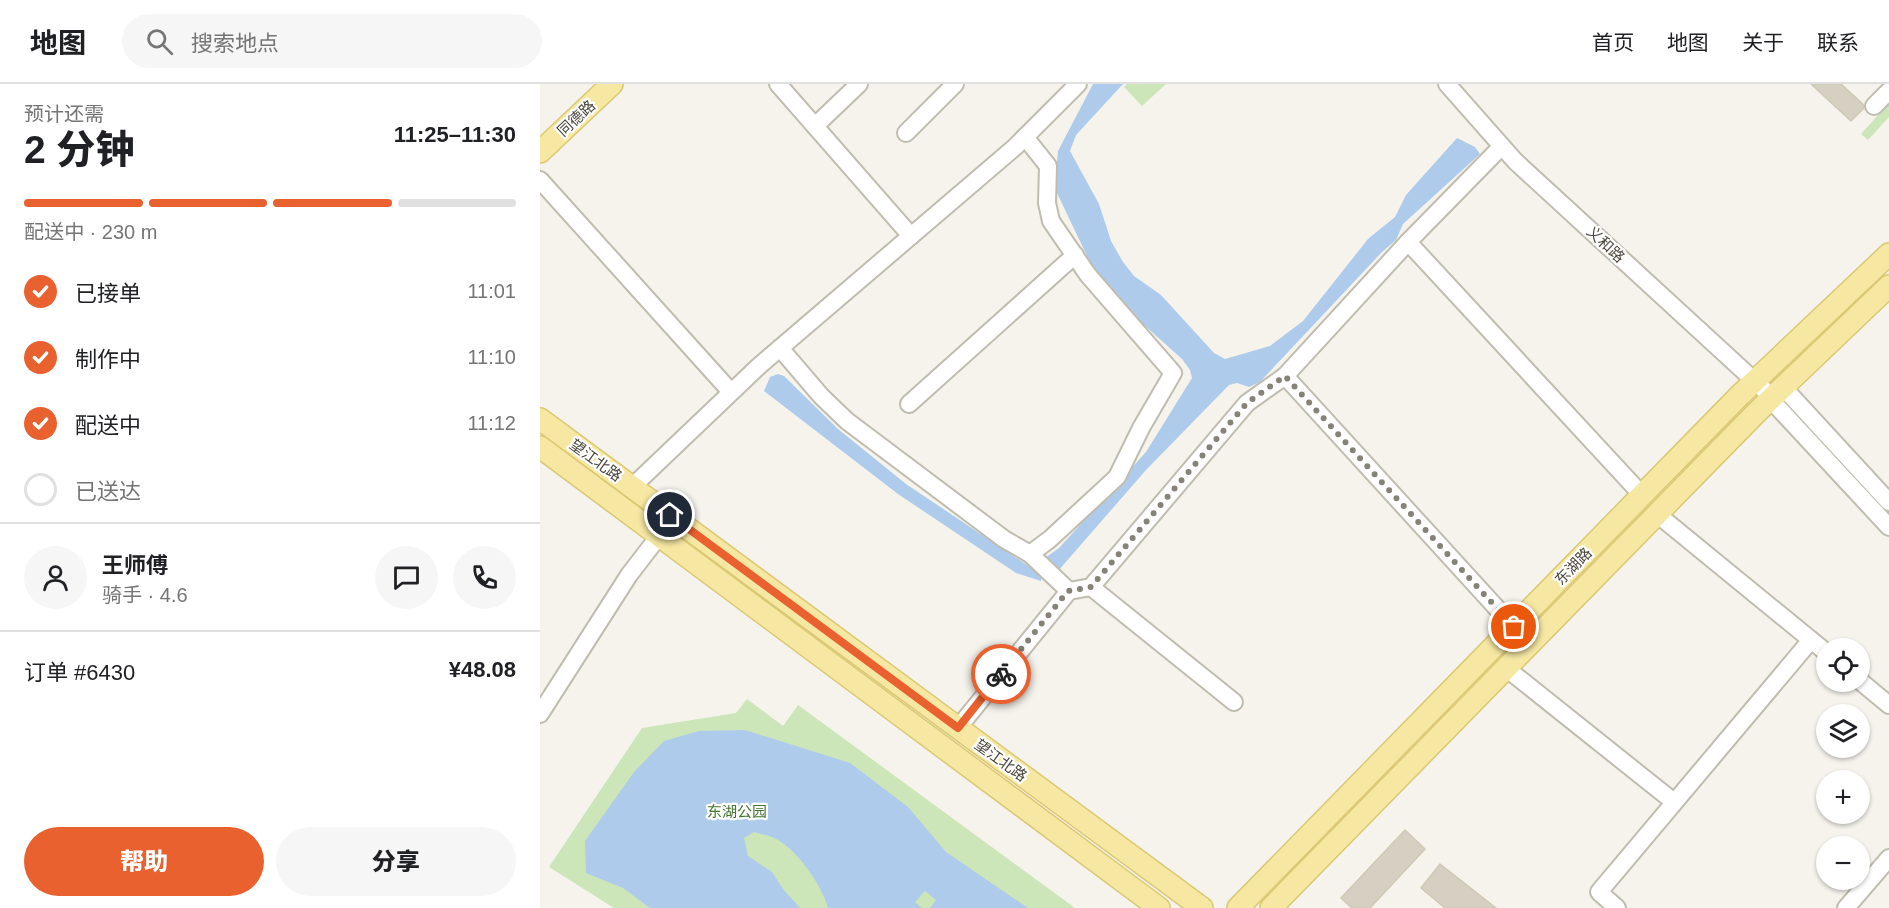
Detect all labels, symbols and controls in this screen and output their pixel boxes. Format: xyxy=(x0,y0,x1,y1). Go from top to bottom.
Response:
search box xyxy=(122,14,542,68)
icon: search xyxy=(143,25,176,58)
text: 地图 xyxy=(30,28,86,59)
text: 搜索地点 xyxy=(191,31,279,56)
text: 首页 xyxy=(1592,31,1634,54)
text: 地图 xyxy=(1667,31,1709,54)
text: 关于 xyxy=(1742,31,1784,54)
text: 联系 xyxy=(1817,31,1859,54)
street label: 同德路 xyxy=(554,96,598,140)
text: 预计还需 xyxy=(24,103,104,125)
text: 11:25–11:30 xyxy=(394,122,516,147)
text: 2 分钟 xyxy=(24,128,135,171)
text: 配送中 · 230 m xyxy=(24,221,157,243)
street label: 义和路 xyxy=(1584,222,1628,266)
icon: check xyxy=(24,275,57,308)
text: 11:01 xyxy=(467,280,516,302)
text: 已接单 xyxy=(75,281,141,306)
icon: check xyxy=(24,341,57,374)
text: 11:10 xyxy=(467,346,516,368)
text: 制作中 xyxy=(75,347,141,372)
icon: check xyxy=(24,407,57,440)
text: 11:12 xyxy=(467,412,516,434)
text: 配送中 xyxy=(75,413,141,438)
street label: 望江北路 xyxy=(567,435,625,485)
text: 已送达 xyxy=(75,479,141,504)
pin xyxy=(644,489,695,540)
icon: home xyxy=(653,498,686,531)
street label: 东湖路 xyxy=(1551,544,1595,588)
button: person xyxy=(24,546,87,609)
button: chat xyxy=(375,546,438,609)
button: phone xyxy=(453,546,516,609)
text: 王师傅 xyxy=(102,553,168,578)
text: 骑手 · 4.6 xyxy=(102,584,188,606)
pin xyxy=(1488,601,1539,652)
icon: bag xyxy=(1497,610,1530,643)
map controls xyxy=(1816,638,1870,890)
button: locate xyxy=(1816,638,1870,692)
courier xyxy=(971,644,1031,704)
text: ¥48.08 xyxy=(449,657,516,682)
icon: bike xyxy=(985,658,1018,691)
text: 订单 #6430 xyxy=(24,660,135,685)
button: layers xyxy=(1816,704,1870,758)
street label: 望江北路 xyxy=(972,735,1030,785)
button: + xyxy=(1816,770,1870,824)
park label: 东湖公园 xyxy=(707,803,767,820)
button: 帮助 xyxy=(24,827,264,896)
button: 分享 xyxy=(276,827,516,896)
button: − xyxy=(1816,836,1870,890)

